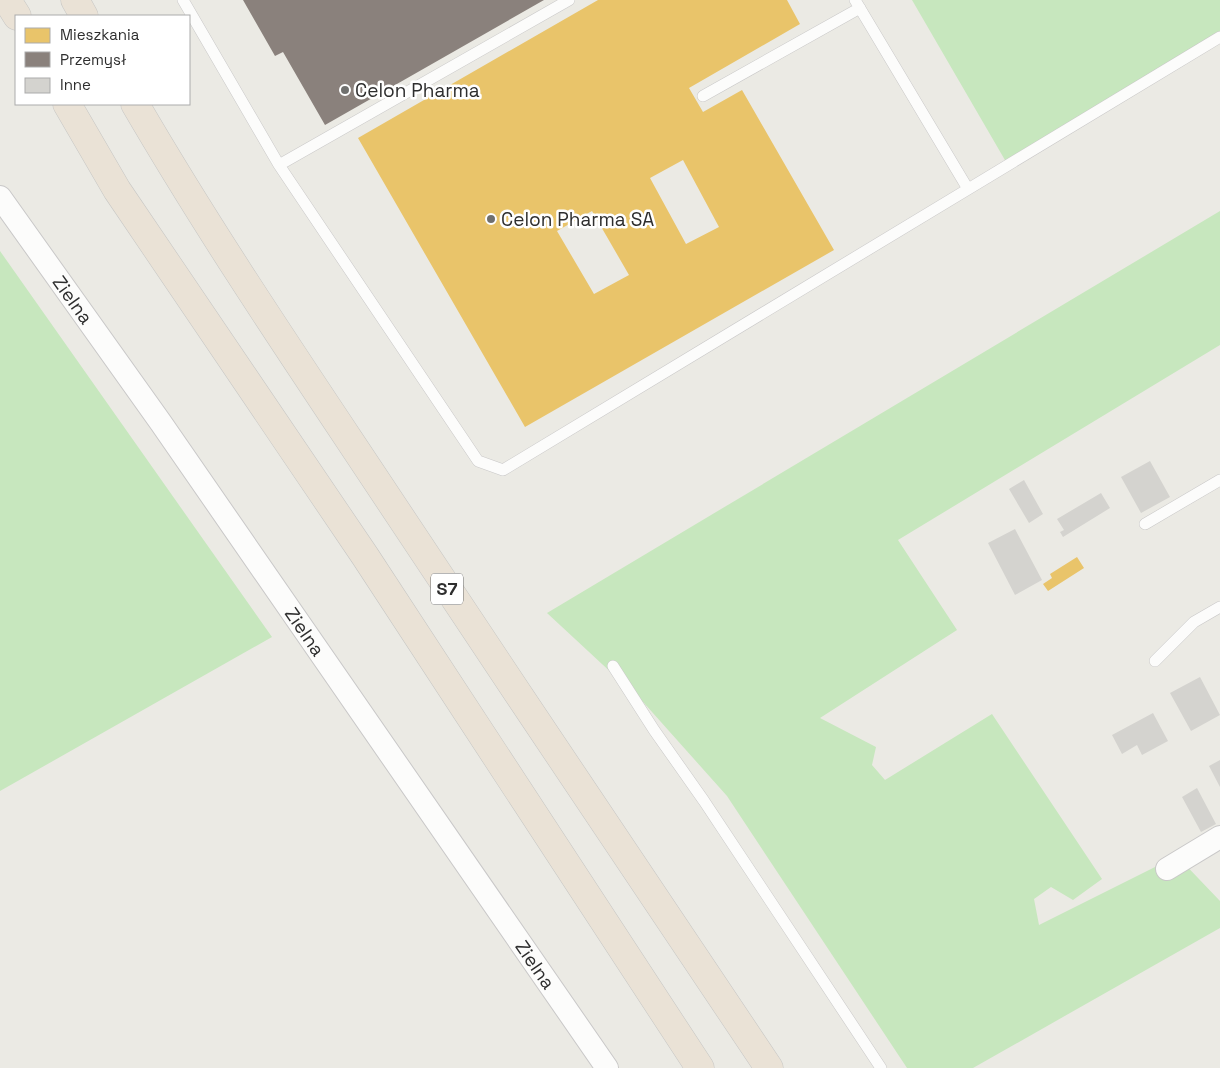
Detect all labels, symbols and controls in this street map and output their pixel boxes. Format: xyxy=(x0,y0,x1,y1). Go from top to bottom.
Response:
legend xyxy=(15,15,190,105)
text: Mieszkania xyxy=(60,25,140,44)
text: Przemysł xyxy=(60,50,127,69)
text: Inne xyxy=(60,75,91,94)
place label: Celon Pharma xyxy=(355,78,480,103)
marker: Celon Pharma xyxy=(339,84,351,96)
place label: Celon Pharma SA xyxy=(501,207,654,232)
marker: Celon Pharma SA xyxy=(485,213,497,225)
street label: Zielna xyxy=(47,271,99,329)
road number: S7 xyxy=(431,574,463,604)
street label: Zielna xyxy=(279,602,330,661)
street label: Zielna xyxy=(509,936,561,994)

